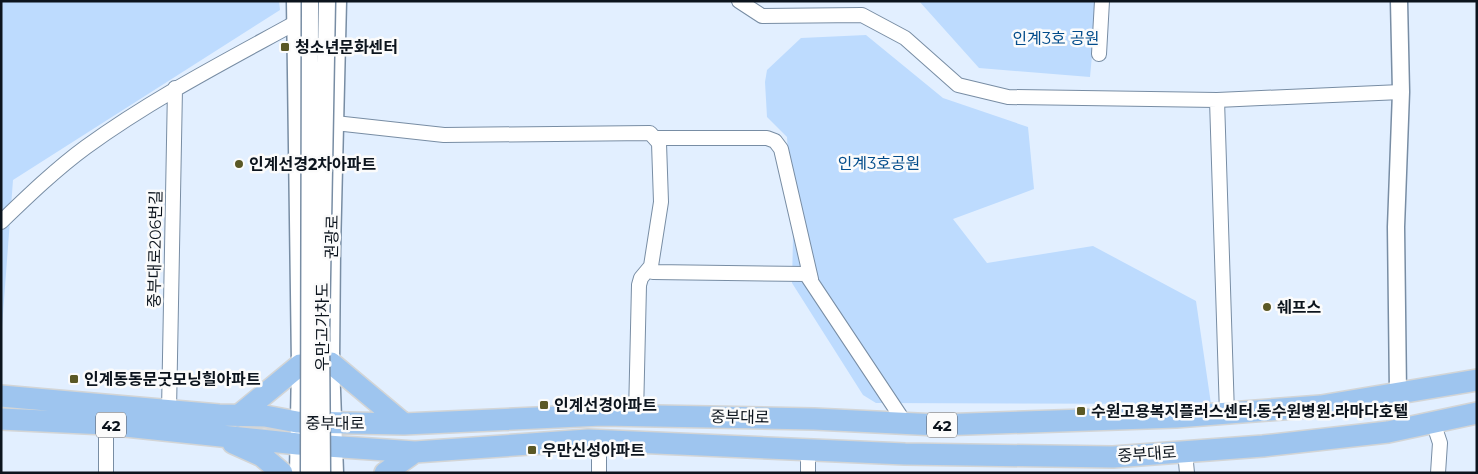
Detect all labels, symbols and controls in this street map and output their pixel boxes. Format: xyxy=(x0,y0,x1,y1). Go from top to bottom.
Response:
park label: 인계3호 공원 xyxy=(1013,29,1099,48)
place label: 청소년문화센터 xyxy=(295,38,398,57)
marker: 청소년문화센터 xyxy=(279,41,291,53)
park label: 인계3호공원 xyxy=(838,154,920,173)
place label: 인계선경2차아파트 xyxy=(249,155,376,174)
marker: 인계선경2차아파트 xyxy=(233,158,245,170)
street label: 중부대로206번길 xyxy=(144,190,166,308)
street label: 권광로 xyxy=(322,214,342,259)
street label: 우만고가차도 xyxy=(313,283,332,371)
place label: 쉐프스 xyxy=(1277,298,1321,317)
marker: 쉐프스 xyxy=(1261,301,1273,313)
place label: 인계동동문굿모닝힐아파트 xyxy=(84,370,261,389)
marker: 인계동동문굿모닝힐아파트 xyxy=(68,373,80,385)
place label: 인계선경아파트 xyxy=(554,396,657,415)
marker: 인계선경아파트 xyxy=(538,399,550,411)
place label: 수원고용복지플러스센터.동수원병원.라마다호텔 xyxy=(1091,402,1409,421)
marker: 수원고용복지플러스센터.동수원병원.라마다호텔 xyxy=(1075,405,1087,417)
street label: 중부대로 xyxy=(710,407,770,427)
road number: 42 xyxy=(96,412,126,438)
road number: 42 xyxy=(927,412,957,438)
street label: 중부대로 xyxy=(306,414,365,433)
place label: 우만신성아파트 xyxy=(542,441,645,460)
street label: 중부대로 xyxy=(1117,442,1177,466)
marker: 우만신성아파트 xyxy=(526,444,538,456)

